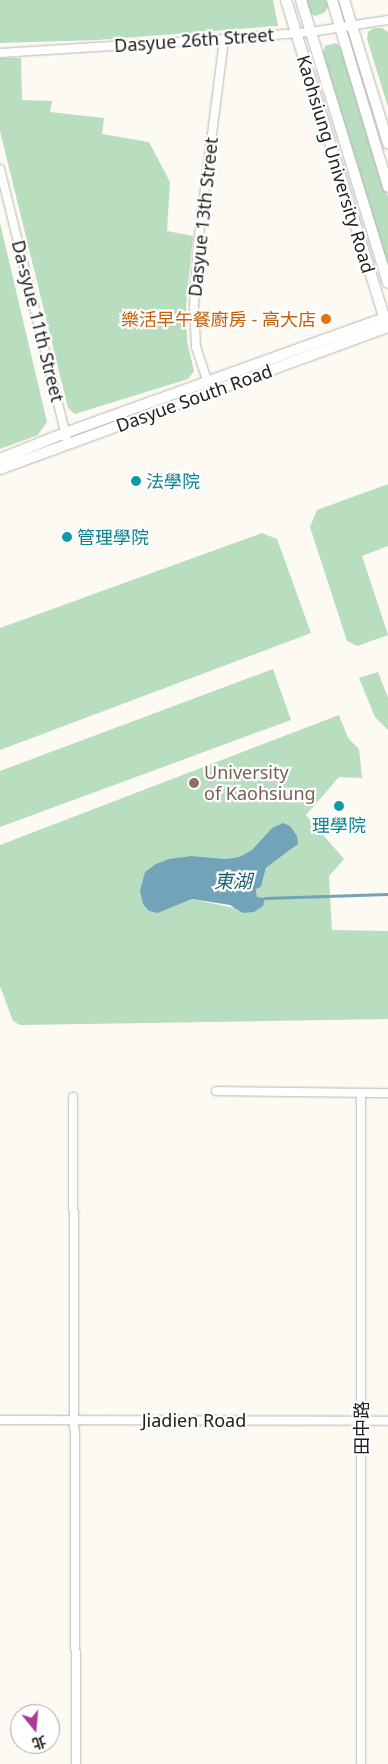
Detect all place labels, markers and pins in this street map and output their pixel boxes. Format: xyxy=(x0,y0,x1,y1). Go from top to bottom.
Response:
place label: 樂活早午餐廚房 - 高大店 xyxy=(121,308,316,330)
marker: 樂活早午餐廚房 - 高大店 xyxy=(320,313,332,325)
place label: 法學院 xyxy=(146,470,200,492)
marker: 法學院 xyxy=(130,475,142,487)
place label: 管理學院 xyxy=(77,526,149,548)
marker: 管理學院 xyxy=(61,531,73,543)
place label: University of Kaohsiung xyxy=(204,762,316,804)
marker: University of Kaohsiung xyxy=(188,777,200,789)
marker: 理學院 xyxy=(333,800,345,812)
place label: 理學院 xyxy=(312,814,366,836)

